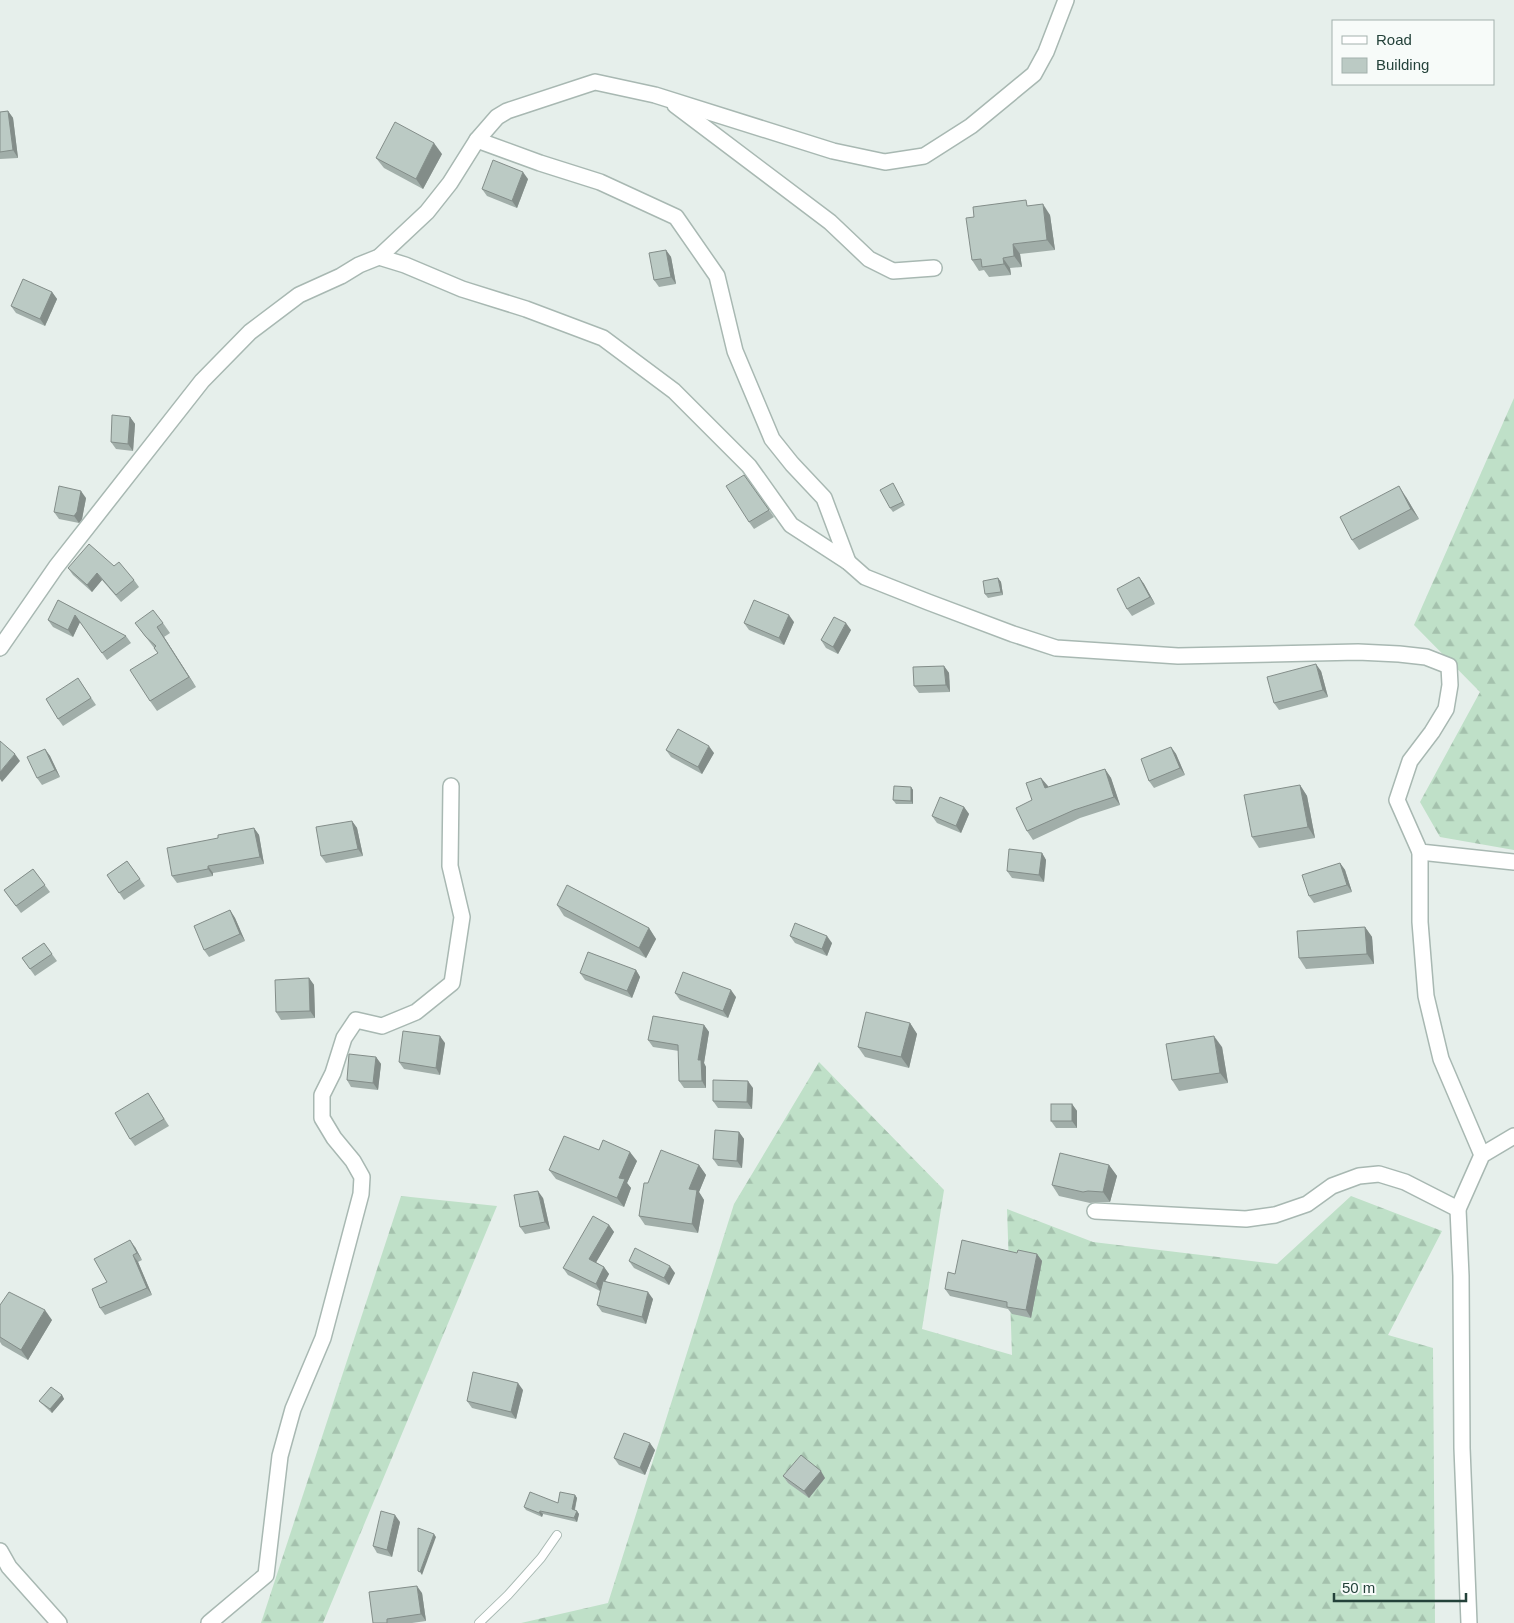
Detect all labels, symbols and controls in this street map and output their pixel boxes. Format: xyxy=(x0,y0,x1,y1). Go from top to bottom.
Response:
legend xyxy=(1332,20,1494,85)
text: Road xyxy=(1376,31,1412,48)
text: Building xyxy=(1376,56,1429,73)
scale bar xyxy=(1334,1570,1466,1602)
text: 50 m xyxy=(1342,1579,1375,1596)

